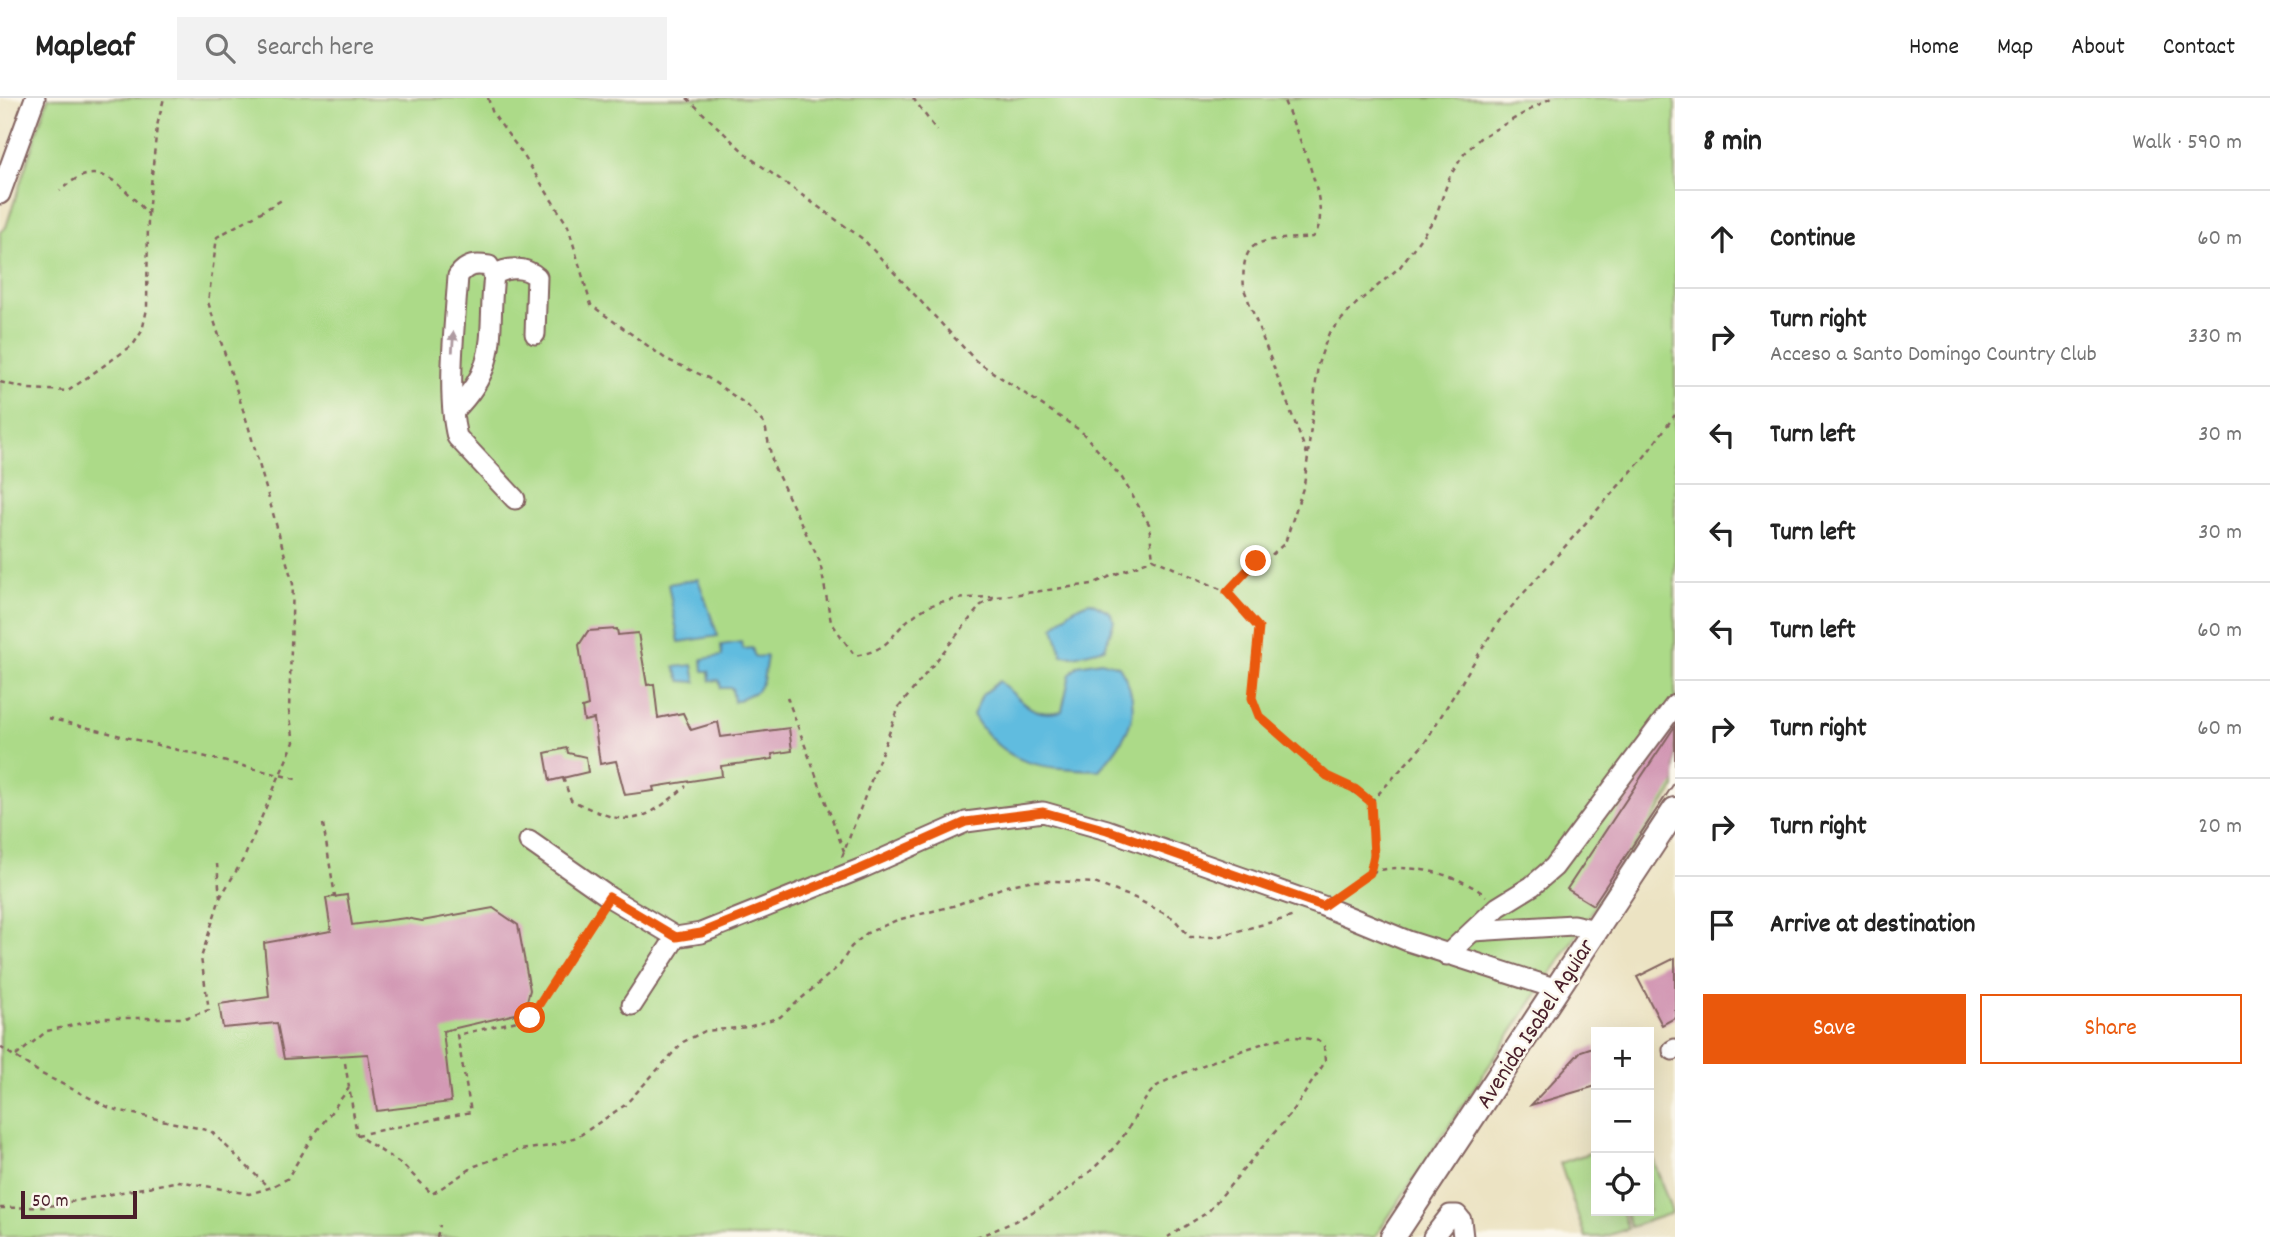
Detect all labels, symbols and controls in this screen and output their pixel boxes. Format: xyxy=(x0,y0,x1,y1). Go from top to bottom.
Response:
search box xyxy=(177,17,667,80)
text: Mapleaf xyxy=(35,25,135,72)
icon: search xyxy=(201,29,239,67)
text: Search here xyxy=(257,30,374,67)
text: Home xyxy=(1909,31,1959,65)
text: Map xyxy=(1997,31,2033,65)
text: About xyxy=(2071,31,2125,65)
text: Contact xyxy=(2163,31,2235,65)
text: 8 min xyxy=(1703,122,1762,165)
text: Walk · 590 m xyxy=(2133,127,2242,160)
icon: ahead xyxy=(1703,220,1741,258)
text: Continue xyxy=(1770,221,1855,258)
text: 60 m xyxy=(2197,223,2242,256)
text: Turn right xyxy=(1770,302,1867,339)
icon: right xyxy=(1703,318,1741,356)
text: 330 m xyxy=(2188,321,2242,354)
one-way arrow xyxy=(448,331,459,353)
text: Acceso a Santo Domingo Country Club xyxy=(1770,339,2097,372)
icon: left xyxy=(1703,416,1741,454)
text: Turn left xyxy=(1770,417,1856,454)
text: 30 m xyxy=(2198,419,2242,452)
icon: left xyxy=(1703,514,1741,552)
text: Turn left xyxy=(1770,515,1856,552)
text: 30 m xyxy=(2198,517,2242,550)
route end xyxy=(1240,545,1271,576)
icon: left xyxy=(1703,612,1741,650)
text: Turn left xyxy=(1770,613,1856,650)
text: 60 m xyxy=(2197,615,2242,648)
icon: right xyxy=(1703,710,1741,748)
text: Turn right xyxy=(1770,711,1867,748)
text: 60 m xyxy=(2197,713,2242,746)
icon: right xyxy=(1703,808,1741,846)
text: Turn right xyxy=(1770,809,1867,846)
text: 20 m xyxy=(2198,811,2242,844)
icon: arrive xyxy=(1703,906,1741,944)
text: Arrive at destination xyxy=(1770,907,1975,944)
street label: Avenida Isabel Aguiar xyxy=(1469,933,1604,1116)
button: Save xyxy=(1703,994,1966,1064)
button: Share xyxy=(1980,994,2242,1064)
route start xyxy=(514,1002,545,1033)
map controls xyxy=(1591,1027,1654,1216)
button: + xyxy=(1591,1027,1654,1090)
button: − xyxy=(1591,1090,1654,1153)
button: locate xyxy=(1591,1153,1654,1216)
scale bar xyxy=(21,1188,136,1220)
text: 50 m xyxy=(32,1189,69,1216)

